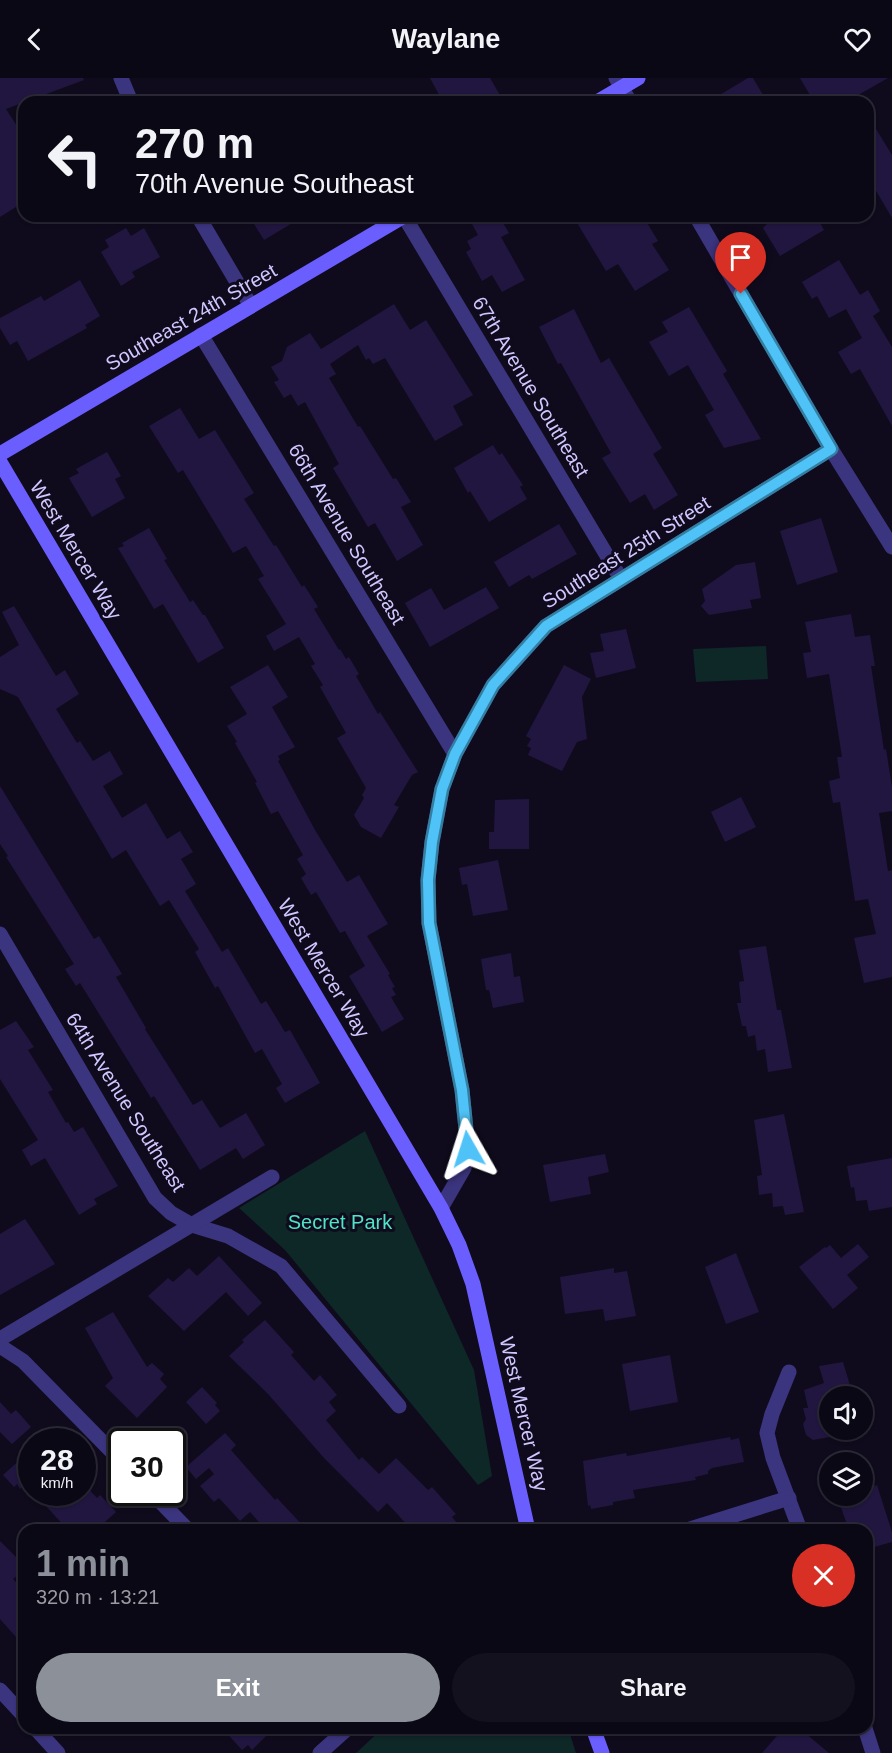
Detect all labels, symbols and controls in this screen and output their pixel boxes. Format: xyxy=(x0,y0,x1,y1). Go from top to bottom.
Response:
icon: back xyxy=(18,23,51,56)
icon: heart xyxy=(841,23,874,56)
text: Waylane xyxy=(392,24,500,54)
icon: left xyxy=(36,120,114,198)
text: 270 m xyxy=(135,120,254,167)
text: 70th Avenue Southeast xyxy=(135,169,414,199)
pin xyxy=(715,232,766,294)
icon: arrive xyxy=(724,241,757,274)
street label: Southeast 24th Street xyxy=(102,259,281,375)
street label: 67th Avenue Southeast xyxy=(468,293,594,482)
street label: 66th Avenue Southeast xyxy=(284,440,410,629)
street label: West Mercer Way xyxy=(26,477,126,623)
street label: Southeast 25th Street xyxy=(538,491,714,613)
street label: West Mercer Way xyxy=(274,895,374,1041)
street label: 64th Avenue Southeast xyxy=(62,1009,190,1196)
position arrow xyxy=(436,1117,500,1181)
park label: Secret Park xyxy=(288,1211,393,1233)
street label: West Mercer Way xyxy=(496,1335,552,1493)
map controls xyxy=(819,1386,873,1506)
button: sound xyxy=(819,1386,873,1440)
speed limit sign: 30 xyxy=(108,1428,186,1506)
text: 28 xyxy=(40,1443,74,1476)
button: layers xyxy=(819,1452,873,1506)
text: km/h xyxy=(41,1474,73,1491)
text: 1 min xyxy=(36,1543,130,1584)
button: close xyxy=(792,1544,855,1607)
text: 320 m · 13:21 xyxy=(36,1586,159,1608)
button: Exit xyxy=(36,1653,440,1722)
button: Share xyxy=(452,1653,855,1722)

